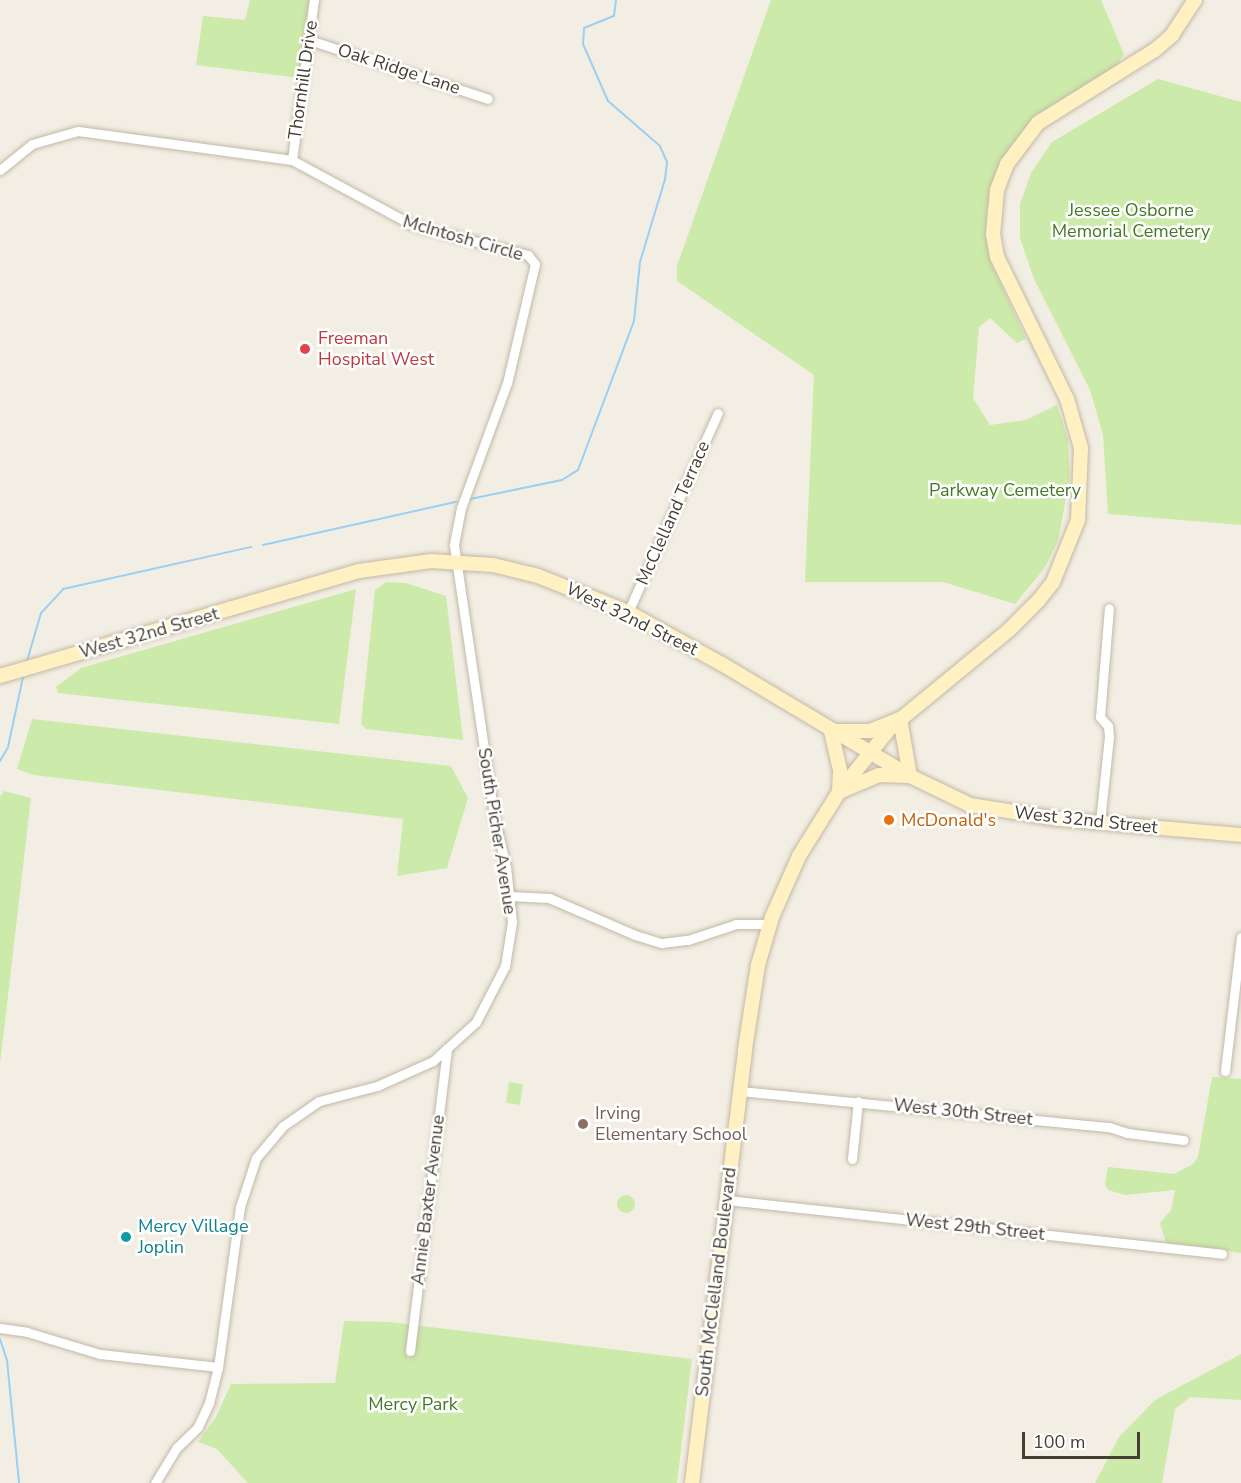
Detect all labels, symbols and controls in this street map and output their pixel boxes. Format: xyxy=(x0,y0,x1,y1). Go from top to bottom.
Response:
street label: Thornhill Drive xyxy=(284,19,322,141)
street label: Oak Ridge Lane xyxy=(335,39,463,99)
park label: Jessee Osborne Memorial Cemetery xyxy=(1052,200,1210,242)
street label: McIntosh Circle xyxy=(400,211,526,265)
place label: Freeman Hospital West xyxy=(318,328,434,370)
marker: Freeman Hospital West xyxy=(296,340,314,358)
street label: McClelland Terrace xyxy=(632,438,714,588)
park label: Parkway Cemetery xyxy=(929,479,1081,501)
street label: West 32nd Street xyxy=(563,578,701,660)
street label: West 32nd Street xyxy=(77,603,221,663)
street label: South Picher Avenue xyxy=(473,746,521,916)
street label: West 32nd Street xyxy=(1013,802,1159,838)
place label: McDonald's xyxy=(901,809,996,831)
marker: McDonald's xyxy=(882,813,896,827)
street label: West 30th Street xyxy=(892,1094,1034,1130)
place label: Irving Elementary School xyxy=(595,1103,747,1146)
street label: Annie Baxter Avenue xyxy=(407,1114,449,1286)
marker: Irving Elementary School xyxy=(576,1117,590,1131)
street label: South McClelland Boulevard xyxy=(691,1166,741,1398)
street label: West 29th Street xyxy=(904,1209,1046,1245)
place label: Mercy Village Joplin xyxy=(138,1216,248,1258)
marker: Mercy Village Joplin xyxy=(119,1230,133,1244)
park label: Mercy Park xyxy=(368,1393,458,1415)
scale bar xyxy=(1025,1420,1144,1458)
text: 100 m xyxy=(1033,1430,1085,1454)

